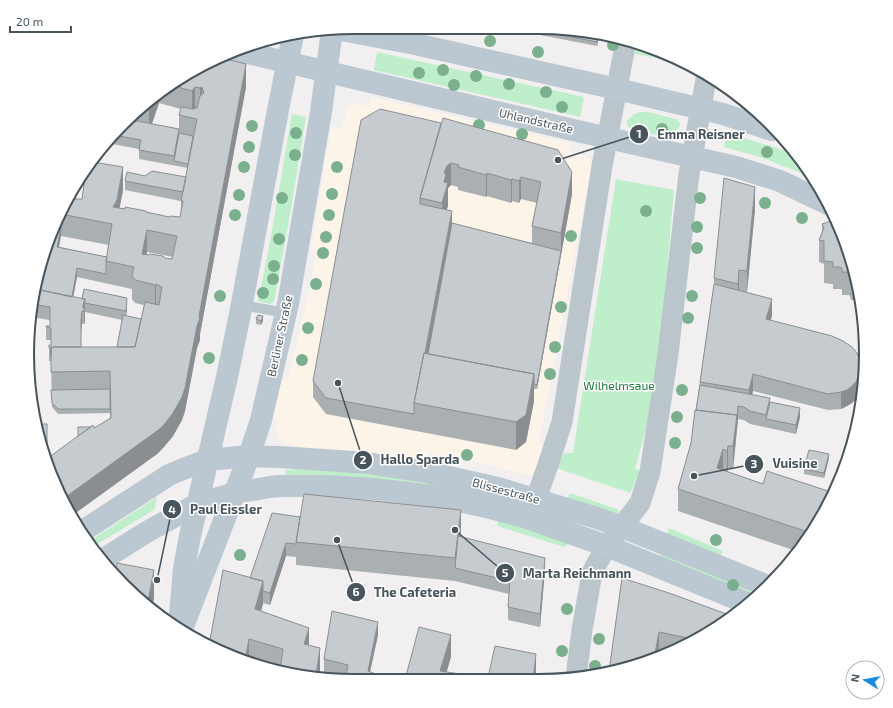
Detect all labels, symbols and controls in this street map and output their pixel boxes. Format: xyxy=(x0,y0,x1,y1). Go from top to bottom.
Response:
scale bar xyxy=(10,8,71,34)
text: 20 m xyxy=(16,14,43,28)
street label: Uhlandstraße xyxy=(498,105,575,135)
callout: Emma Reisner xyxy=(629,122,753,147)
text: 1 xyxy=(636,126,642,140)
text: Emma Reisner xyxy=(657,126,745,142)
street label: Berliner Straße xyxy=(264,294,295,378)
park label: Wilhelmsaue xyxy=(583,378,655,392)
callout: Hallo Sparda xyxy=(353,447,468,472)
text: Hallo Sparda xyxy=(381,451,459,467)
callout: Vuisine xyxy=(744,451,825,476)
text: 2 xyxy=(360,452,367,466)
text: Vuisine xyxy=(773,455,817,471)
text: 3 xyxy=(751,456,758,470)
street label: Blissestraße xyxy=(471,474,542,506)
callout: Paul Eissler xyxy=(162,497,270,522)
text: Paul Eissler xyxy=(190,501,262,517)
text: 4 xyxy=(168,502,176,516)
callout: Marta Reichmann xyxy=(495,561,639,586)
text: 5 xyxy=(502,565,509,579)
text: Marta Reichmann xyxy=(523,565,631,581)
callout: The Cafeteria xyxy=(346,580,464,605)
text: 6 xyxy=(352,584,360,598)
text: The Cafeteria xyxy=(374,584,456,600)
north arrow xyxy=(845,660,885,700)
text: N xyxy=(848,673,862,683)

